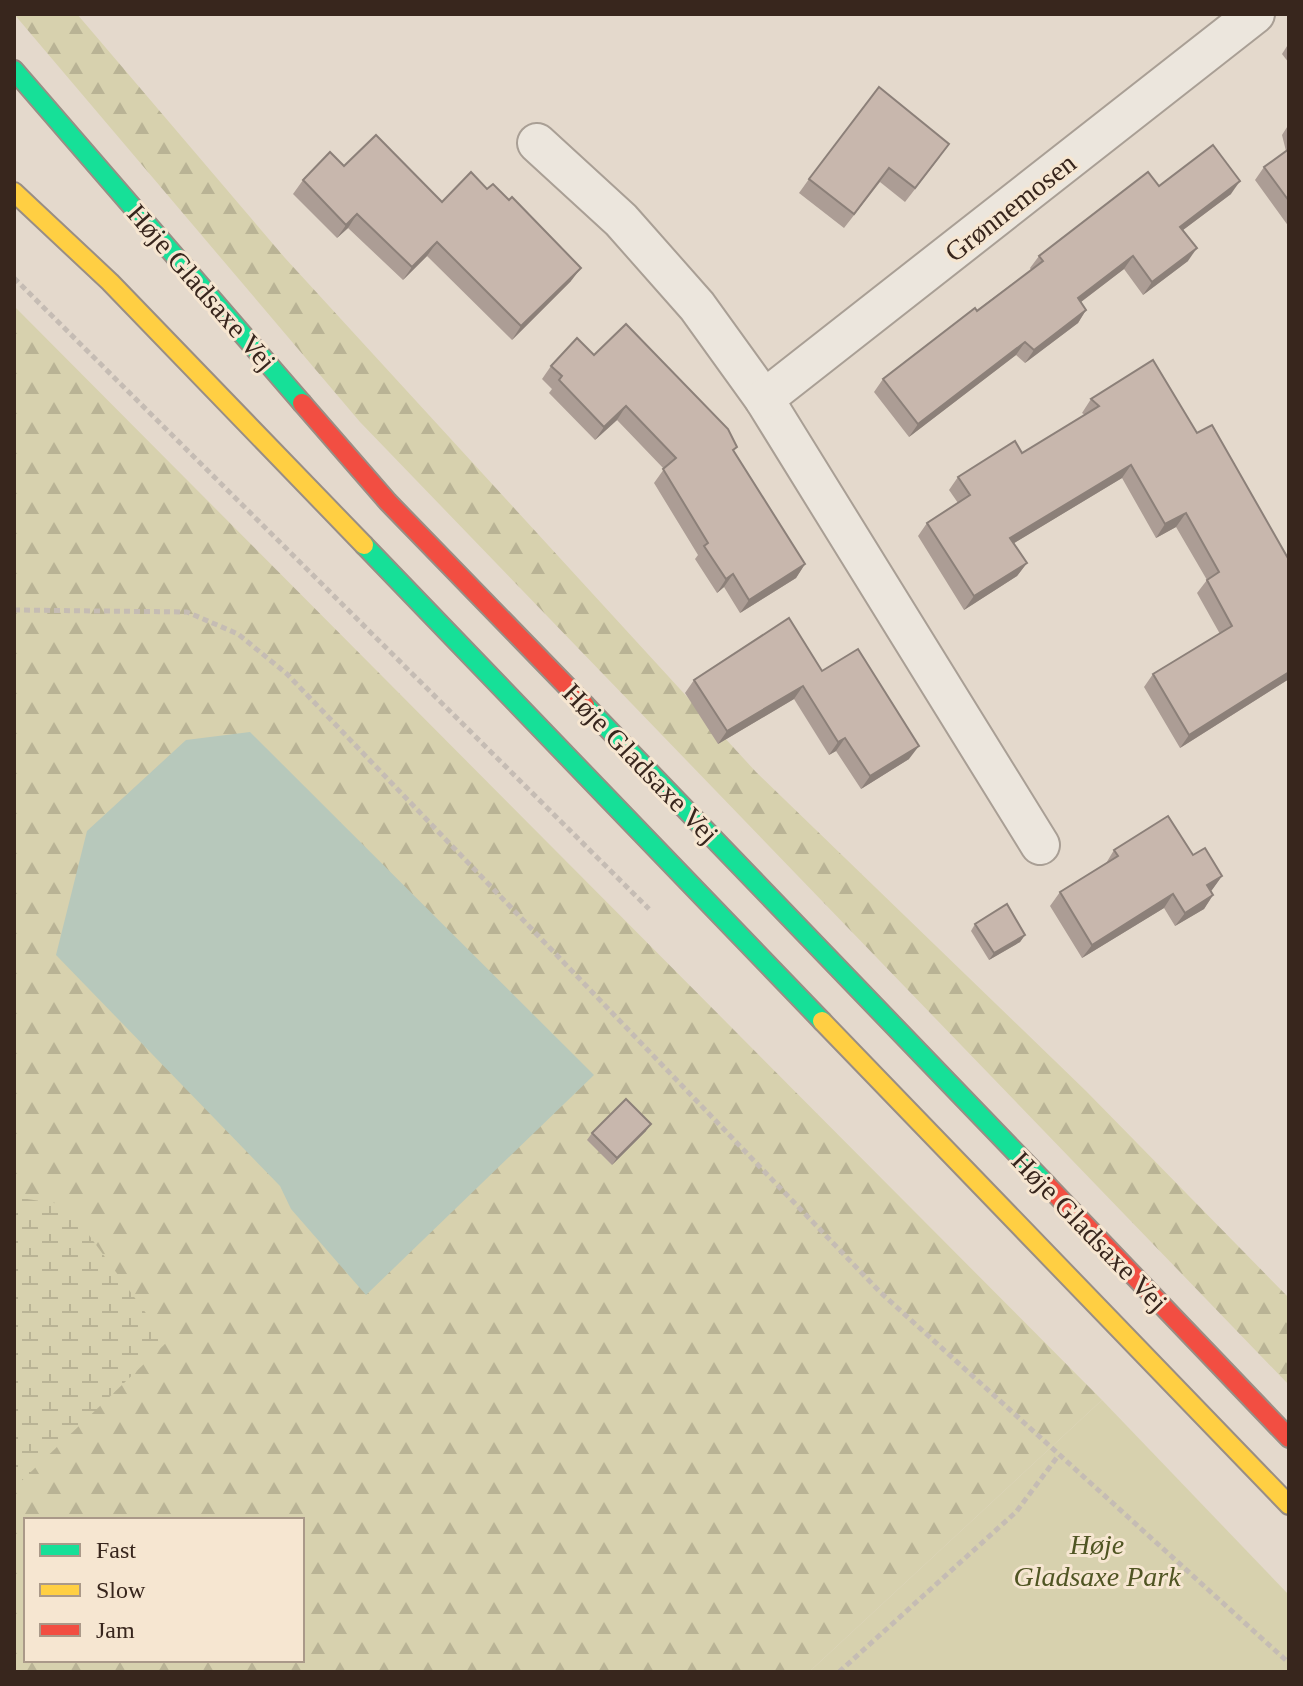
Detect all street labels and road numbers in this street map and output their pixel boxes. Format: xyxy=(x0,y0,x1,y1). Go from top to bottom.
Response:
street label: Grønnemosen xyxy=(939,147,1082,268)
street label: Høje Gladsaxe Vej xyxy=(121,198,282,377)
street label: Høje Gladsaxe Vej xyxy=(557,677,725,849)
street label: Høje Gladsaxe Vej xyxy=(1006,1145,1174,1317)

